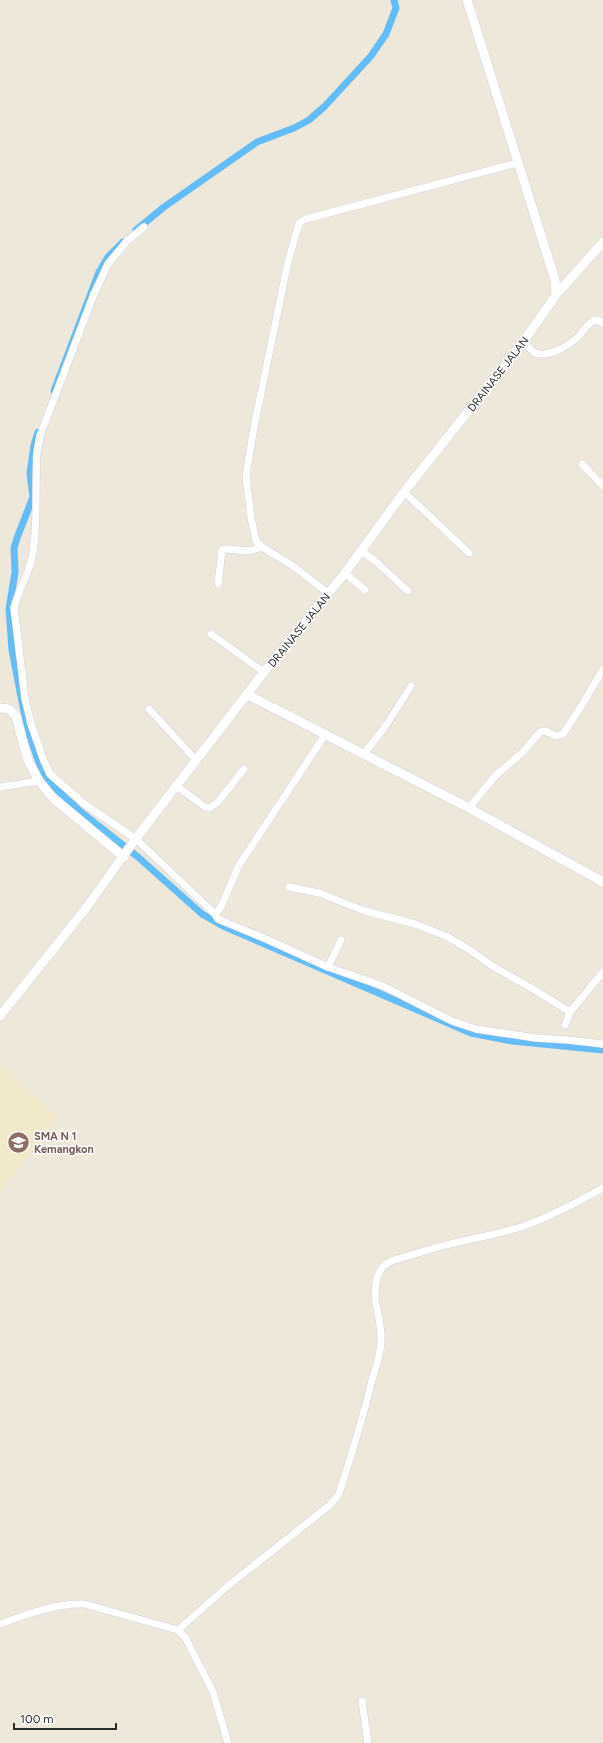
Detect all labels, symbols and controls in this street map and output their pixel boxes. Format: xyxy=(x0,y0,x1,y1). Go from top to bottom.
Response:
street label: DRAINASE JALAN xyxy=(465,334,532,414)
street label: DRAINASE JALAN xyxy=(266,591,333,670)
school or university icon: SMA N 1 Kemangkon xyxy=(6,1129,32,1155)
place label: SMA N 1 Kemangkon xyxy=(34,1130,94,1156)
scale bar xyxy=(14,1705,116,1731)
text: 100 m xyxy=(20,1712,54,1726)

